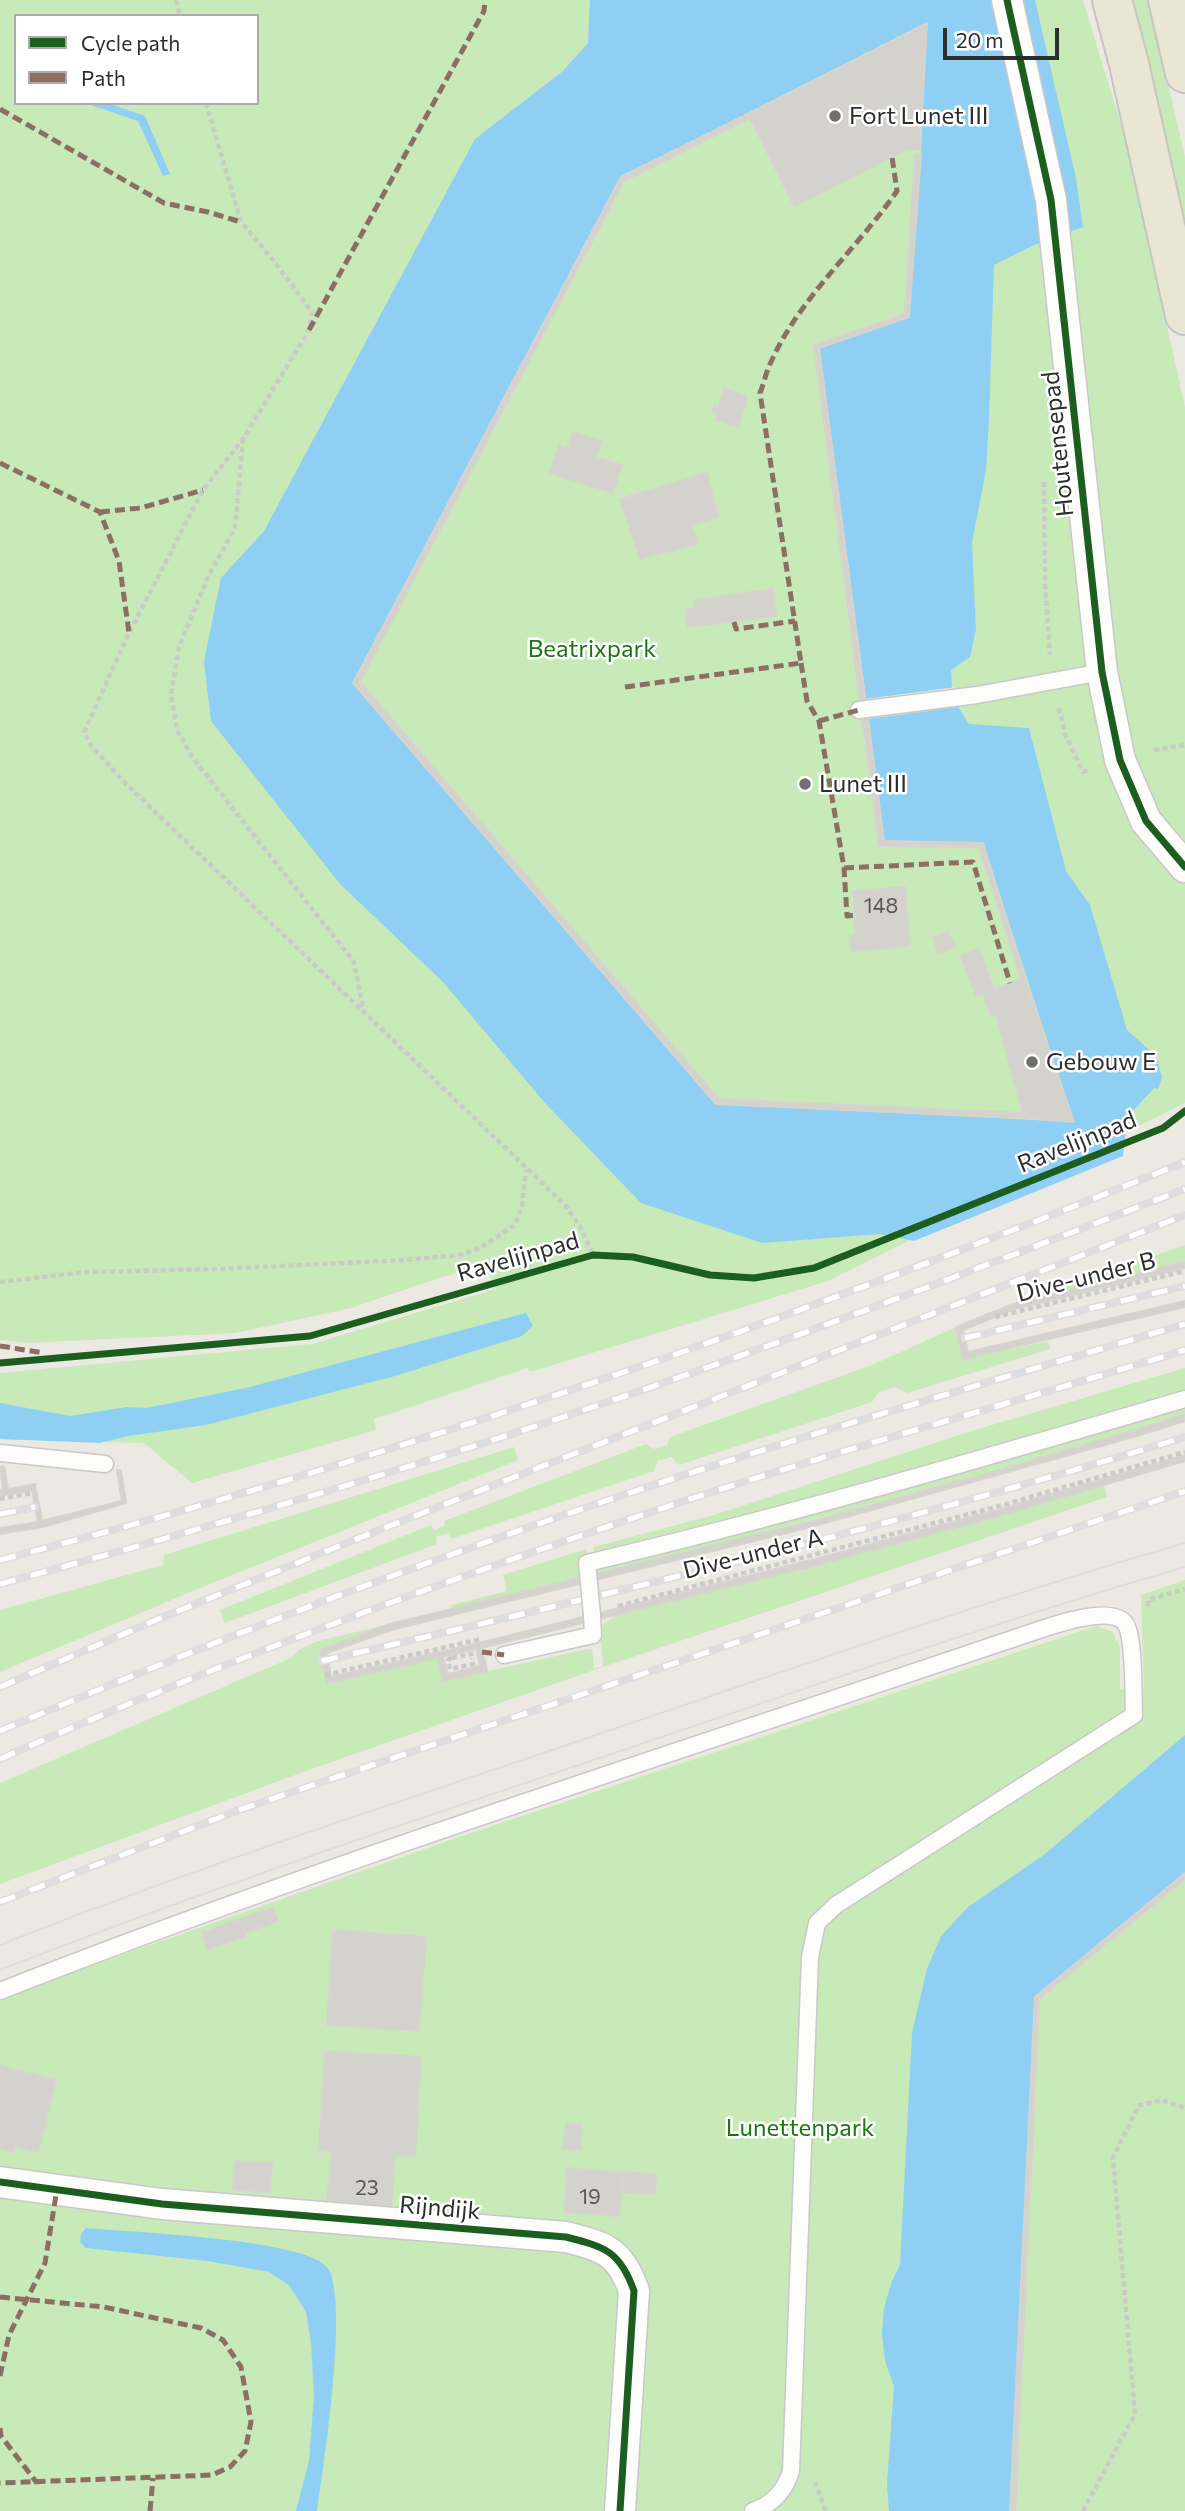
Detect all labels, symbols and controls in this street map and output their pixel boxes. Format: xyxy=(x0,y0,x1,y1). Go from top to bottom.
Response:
legend xyxy=(14,14,259,105)
scale bar xyxy=(947,14,1062,58)
text: 20 m xyxy=(956,27,1004,52)
text: Cycle path xyxy=(81,30,180,55)
text: Path xyxy=(81,65,126,90)
place label: Fort Lunet III xyxy=(849,102,989,130)
marker: Fort Lunet III xyxy=(827,108,843,124)
street label: Houtensepad xyxy=(1036,370,1080,518)
park label: Beatrixpark xyxy=(528,635,656,663)
place label: Lunet III xyxy=(819,770,907,798)
marker: Lunet III xyxy=(797,776,813,792)
house number: 148 xyxy=(864,893,898,919)
place label: Gebouw E xyxy=(1046,1048,1156,1076)
marker: Gebouw E xyxy=(1024,1054,1040,1070)
street label: Ravelijnpad xyxy=(1013,1105,1141,1179)
street label: Ravelijnpad xyxy=(454,1226,582,1288)
street label: Dive-under B xyxy=(1014,1246,1158,1308)
street label: Dive-under A xyxy=(680,1523,826,1585)
park label: Lunettenpark xyxy=(726,2114,874,2142)
house number: 23 xyxy=(355,2175,379,2201)
house number: 19 xyxy=(579,2184,601,2210)
street label: Rijndijk xyxy=(398,2190,482,2226)

